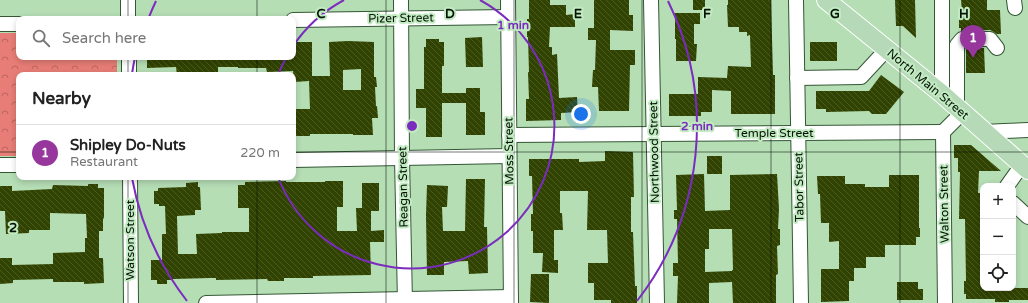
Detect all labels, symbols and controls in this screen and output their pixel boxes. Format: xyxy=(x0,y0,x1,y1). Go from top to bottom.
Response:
text: C xyxy=(316,6,326,22)
text: D xyxy=(445,6,455,22)
text: E xyxy=(574,6,582,22)
text: F xyxy=(703,6,711,22)
text: G xyxy=(830,6,840,22)
text: H xyxy=(959,6,969,22)
street label: Pizer Street xyxy=(368,10,434,26)
search box xyxy=(16,16,296,60)
text: 1 min xyxy=(497,18,529,32)
pin: 1 xyxy=(960,25,986,58)
icon: search xyxy=(30,27,52,49)
text: Search here xyxy=(62,29,146,47)
street label: North Main Street xyxy=(884,46,972,123)
text: Nearby xyxy=(32,88,91,109)
street label: Northwood Street xyxy=(646,100,662,203)
your location xyxy=(571,104,591,124)
street label: Moss Street xyxy=(501,117,517,185)
centre of rings xyxy=(405,119,419,133)
text: 2 min xyxy=(681,119,713,133)
street label: Temple Street xyxy=(734,126,814,140)
text: Shipley Do-Nuts xyxy=(70,136,186,154)
text: 1 xyxy=(41,145,49,161)
text: 220 m xyxy=(240,145,280,161)
street label: Reagan Street xyxy=(395,146,411,228)
street label: Tabor Street xyxy=(791,151,807,222)
text: Restaurant xyxy=(70,154,138,170)
street label: Walton Street xyxy=(936,165,952,243)
map controls xyxy=(980,183,1016,291)
button: + xyxy=(980,183,1016,219)
street label: Watson Street xyxy=(123,199,137,280)
button: − xyxy=(980,219,1016,255)
text: 2 xyxy=(9,220,17,236)
button: locate xyxy=(980,255,1016,291)

